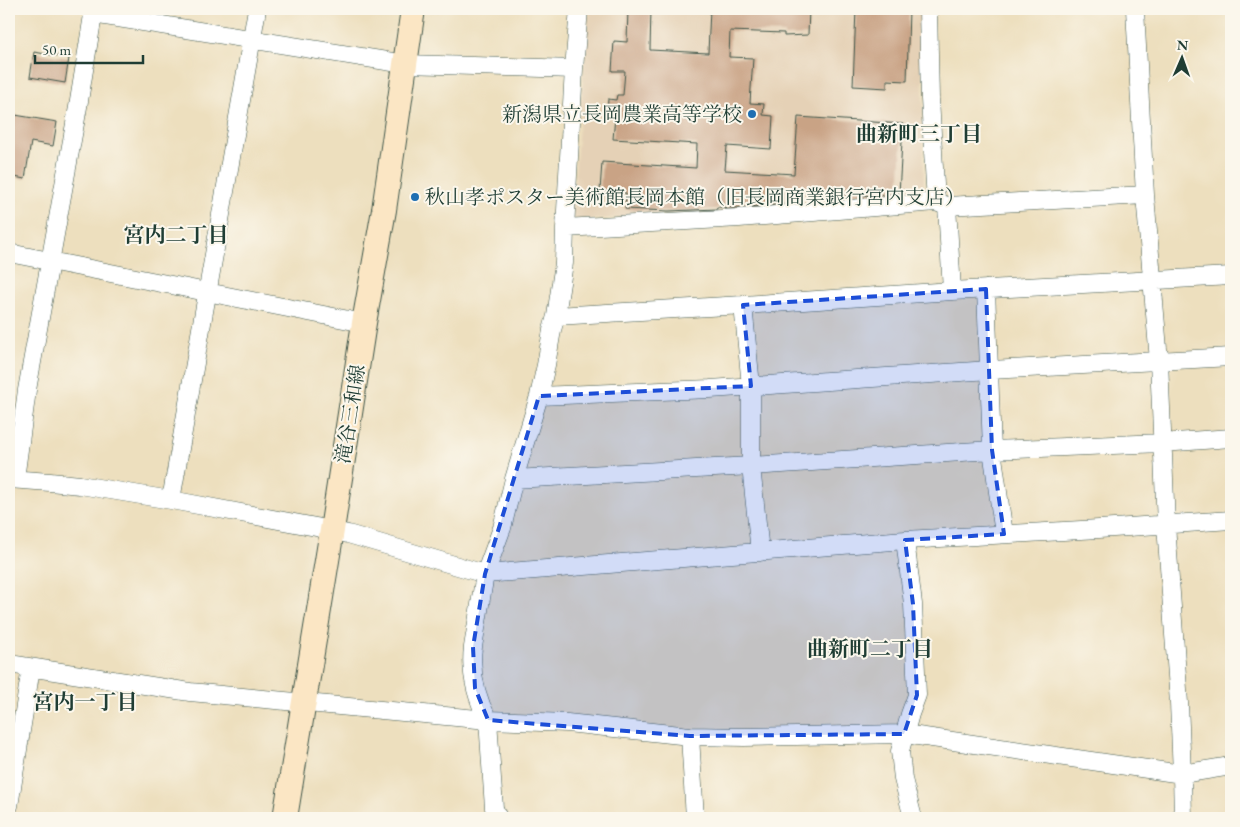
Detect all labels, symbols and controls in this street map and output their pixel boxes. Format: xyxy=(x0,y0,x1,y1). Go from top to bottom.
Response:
scale bar xyxy=(35,32,142,64)
north arrow xyxy=(1158,32,1208,82)
text: N xyxy=(1176,36,1189,54)
text: 50 m xyxy=(42,40,71,59)
place label: 新潟県立長岡農業高等学校 xyxy=(502,101,742,127)
marker: 新潟県立長岡農業高等学校 xyxy=(746,108,758,120)
district label: 曲新町三丁目 xyxy=(856,120,982,147)
place label: 秋山孝ポスター美術館長岡本館（旧長岡商業銀行宮内支店） xyxy=(425,184,965,210)
marker: 秋山孝ポスター美術館長岡本館（旧長岡商業銀行宮内支店） xyxy=(409,191,421,203)
district label: 宮内二丁目 xyxy=(124,221,229,248)
street label: 滝谷三和線 xyxy=(329,363,371,465)
district label: 曲新町二丁目 xyxy=(807,635,933,662)
district label: 宮内一丁目 xyxy=(33,688,138,715)

